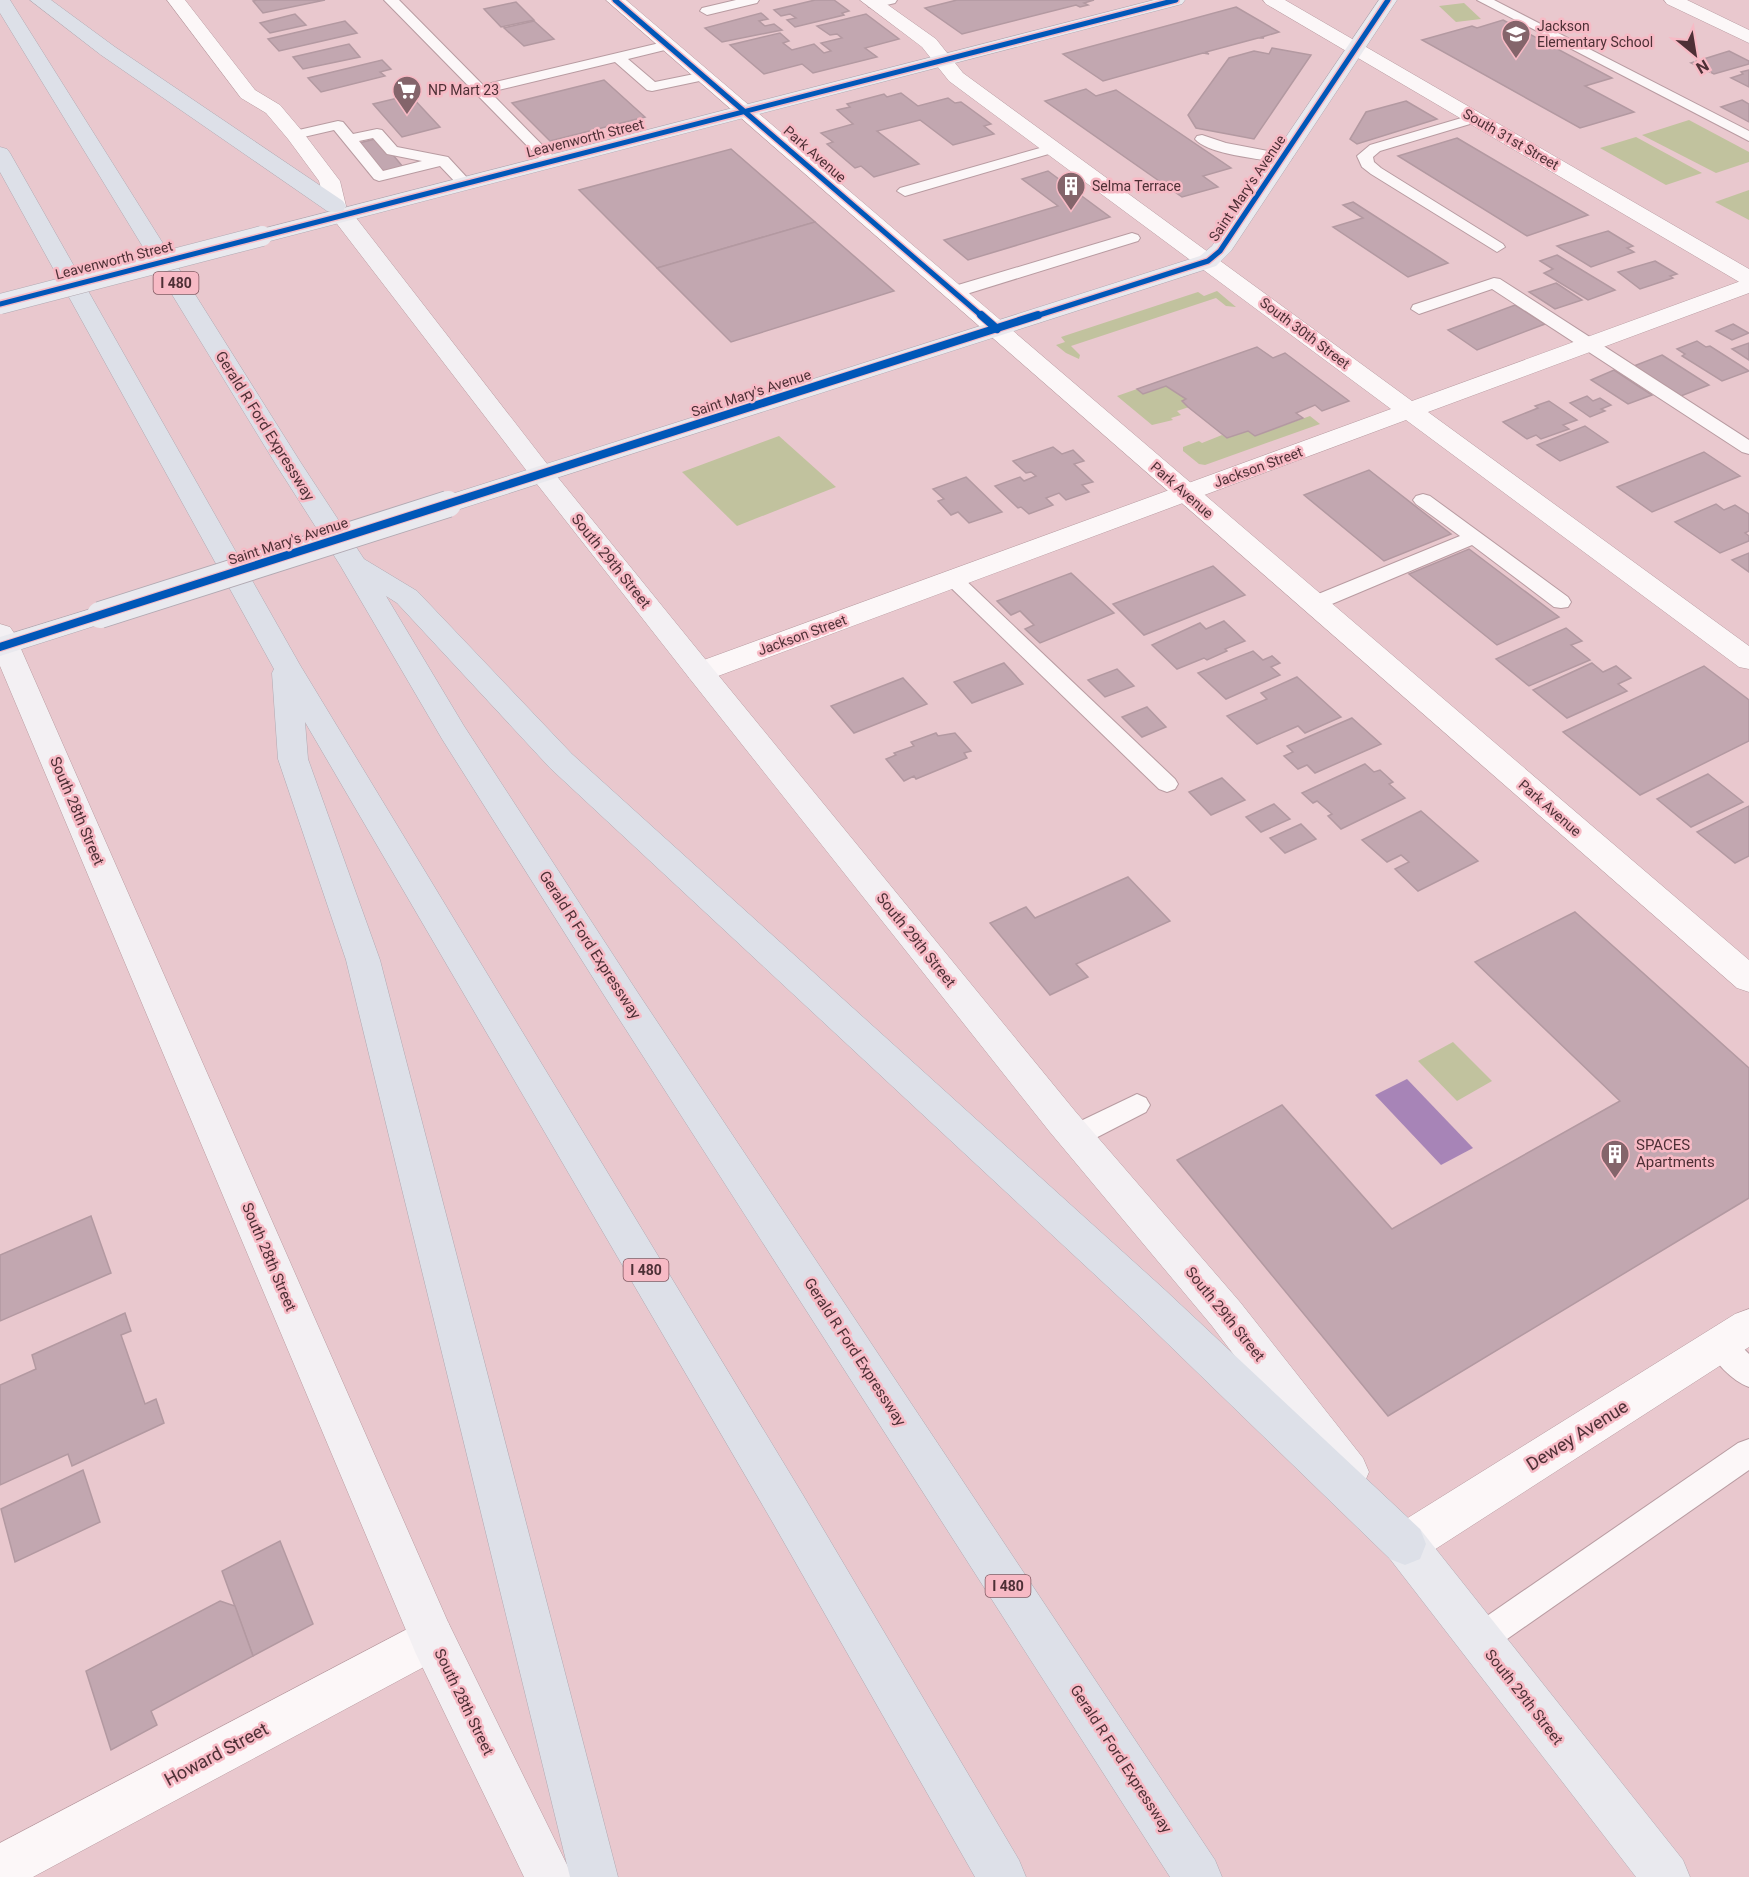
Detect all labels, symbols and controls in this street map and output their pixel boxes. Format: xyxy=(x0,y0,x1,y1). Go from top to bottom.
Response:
school or university icon: Jackson Elementary School xyxy=(1500,18,1532,60)
place label: Jackson Elementary School xyxy=(1537,18,1653,50)
north arrow xyxy=(1665,24,1725,84)
text: N xyxy=(1693,56,1712,78)
supermarket icon: NP Mart 23 xyxy=(391,74,423,116)
place label: NP Mart 23 xyxy=(428,82,499,98)
street label: South 31st Street xyxy=(1460,105,1562,173)
street label: Leavenworth Street xyxy=(525,116,646,160)
street label: Park Avenue xyxy=(781,123,849,185)
street label: Saint Mary's Avenue xyxy=(1205,132,1289,244)
building icon: Selma Terrace xyxy=(1055,170,1087,212)
place label: Selma Terrace xyxy=(1092,178,1181,194)
street label: Leavenworth Street xyxy=(54,238,175,282)
road number: I 480 xyxy=(154,272,198,294)
street label: South 30th Street xyxy=(1257,294,1353,372)
street label: Gerald R Ford Expressway xyxy=(212,348,318,504)
street label: Saint Mary's Avenue xyxy=(689,366,813,420)
street label: Jackson Street xyxy=(1212,443,1305,490)
street label: Park Avenue xyxy=(1148,459,1216,521)
street label: South 29th Street xyxy=(568,510,655,612)
street label: Saint Mary's Avenue xyxy=(226,514,350,568)
street label: Jackson Street xyxy=(756,611,849,658)
street label: South 28th Street xyxy=(46,754,108,868)
street label: Park Avenue xyxy=(1516,777,1584,839)
street label: Gerald R Ford Expressway xyxy=(535,868,645,1022)
street label: South 29th Street xyxy=(873,889,960,991)
place label: SPACES Apartments xyxy=(1636,1136,1715,1171)
building icon: SPACES Apartments xyxy=(1599,1138,1631,1180)
street label: South 28th Street xyxy=(238,1200,300,1314)
road number: I 480 xyxy=(624,1259,668,1281)
street label: South 29th Street xyxy=(1182,1263,1269,1365)
street label: Gerald R Ford Expressway xyxy=(800,1275,910,1429)
street label: Dewey Avenue xyxy=(1522,1395,1632,1475)
road number: I 480 xyxy=(986,1575,1030,1597)
street label: South 28th Street xyxy=(430,1646,498,1758)
street label: South 29th Street xyxy=(1481,1646,1567,1748)
street label: Gerald R Ford Expressway xyxy=(1066,1682,1176,1836)
street label: Howard Street xyxy=(161,1718,272,1790)

